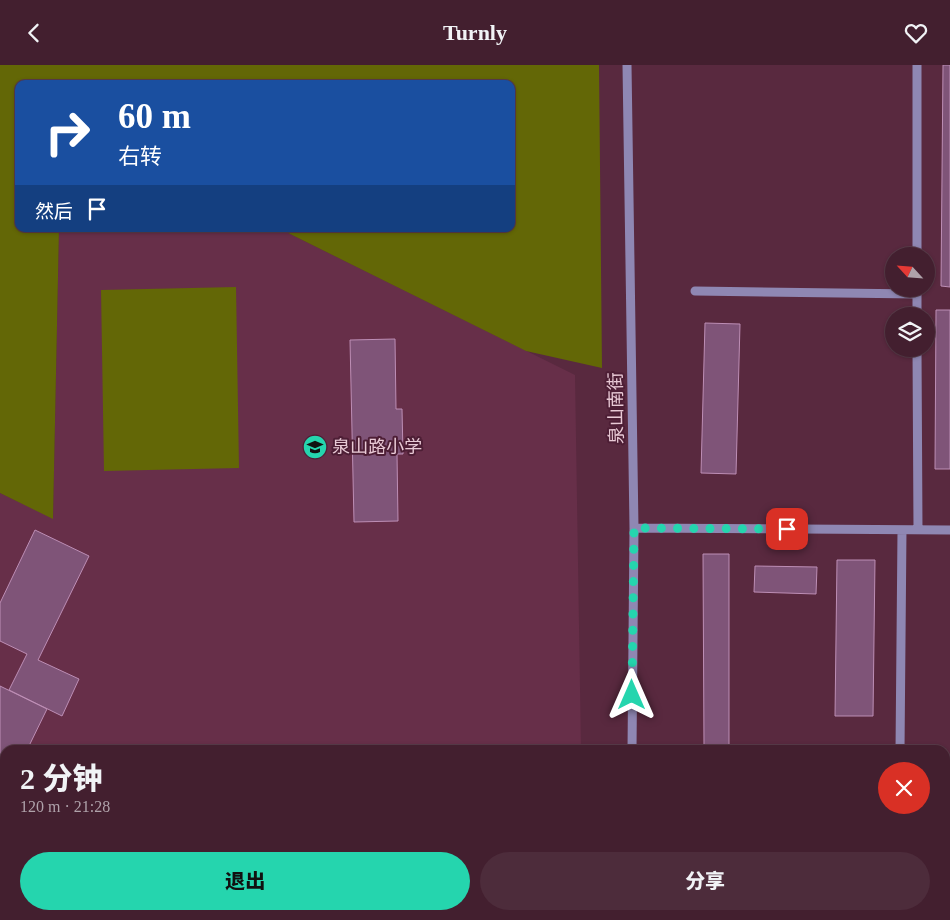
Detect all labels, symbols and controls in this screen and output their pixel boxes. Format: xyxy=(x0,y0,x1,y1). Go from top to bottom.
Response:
icon: back xyxy=(20,19,48,47)
icon: heart xyxy=(902,19,930,47)
text: Turnly xyxy=(443,20,507,45)
text: 60 m xyxy=(118,97,191,136)
icon: right xyxy=(35,100,100,165)
text: 右转 xyxy=(118,144,162,169)
icon: arrive xyxy=(83,195,111,223)
text: 然后 xyxy=(35,201,73,222)
north arrow xyxy=(885,247,935,297)
map controls xyxy=(885,247,935,357)
button: layers xyxy=(885,307,935,357)
street label: 泉山南街 xyxy=(605,372,627,444)
school or university icon: 泉山路小学 xyxy=(302,434,328,460)
place label: 泉山路小学 xyxy=(332,437,422,457)
pin xyxy=(766,508,808,550)
icon: arrive xyxy=(773,515,801,543)
position arrow xyxy=(605,668,657,720)
text: 2 分钟 xyxy=(20,762,103,795)
button: close xyxy=(878,762,930,814)
text: 120 m · 21:28 xyxy=(20,798,110,815)
button: 退出 xyxy=(20,852,470,910)
button: 分享 xyxy=(480,852,930,910)

